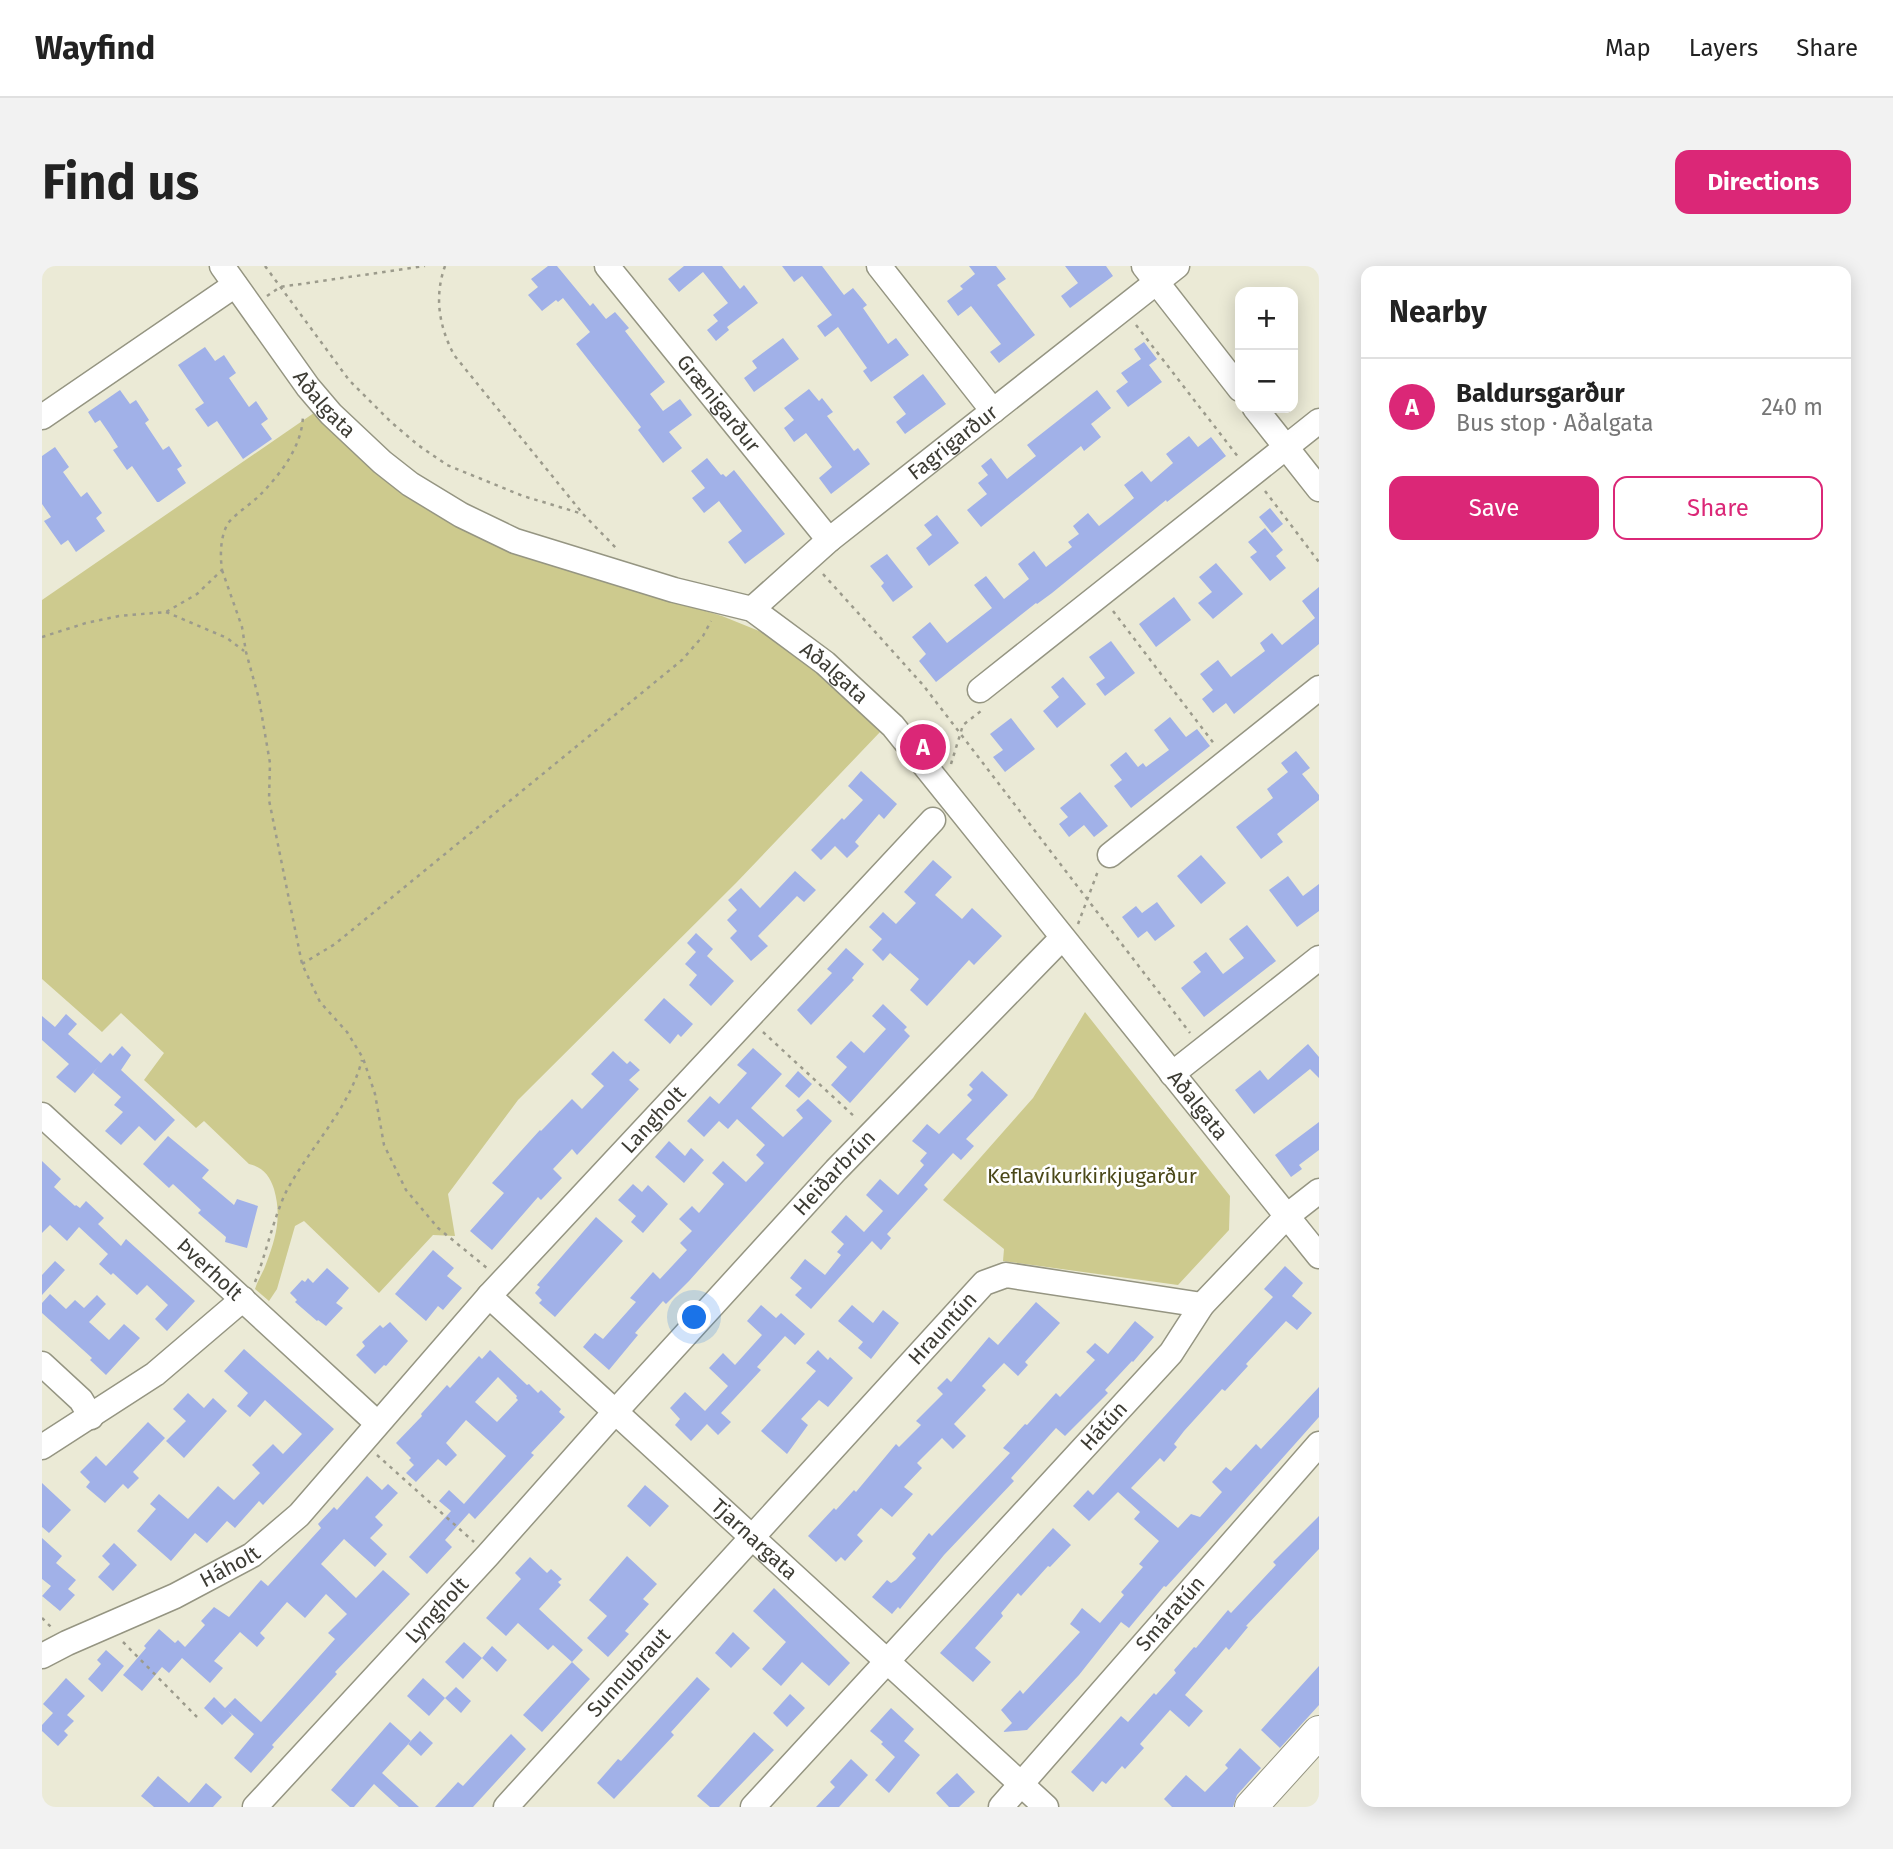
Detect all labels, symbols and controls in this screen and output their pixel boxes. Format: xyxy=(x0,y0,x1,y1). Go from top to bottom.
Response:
text: Wayfind xyxy=(35,28,155,68)
text: Map xyxy=(1605,34,1651,62)
text: Layers xyxy=(1689,34,1758,62)
text: Share xyxy=(1796,34,1858,62)
button: Directions xyxy=(1675,150,1851,214)
text: Find us xyxy=(42,153,199,212)
map controls xyxy=(1235,287,1298,413)
button: + xyxy=(1235,287,1298,350)
text: Nearby xyxy=(1389,294,1487,330)
street label: Grænigarður xyxy=(671,349,766,458)
button: − xyxy=(1235,350,1298,413)
street label: Aðalgata xyxy=(287,365,361,443)
text: Baldursgarður xyxy=(1456,378,1625,409)
text: A xyxy=(1405,393,1419,421)
text: 240 m xyxy=(1761,393,1823,421)
street label: Fagrigarður xyxy=(903,399,1003,486)
text: Bus stop · Aðalgata xyxy=(1456,409,1653,437)
button: Save xyxy=(1389,476,1599,540)
button: Share xyxy=(1613,476,1823,540)
street label: Aðalgata xyxy=(795,636,874,709)
pin: A xyxy=(900,721,946,773)
street label: Aðalgata xyxy=(1162,1065,1234,1145)
street label: Langholt xyxy=(616,1080,692,1159)
street label: Heiðarbrún xyxy=(788,1124,881,1221)
park label: Keflavíkurkirkjugarður xyxy=(987,1163,1197,1189)
street label: Þverholt xyxy=(171,1233,249,1306)
street label: Hrauntún xyxy=(903,1286,983,1370)
your location xyxy=(677,1300,711,1334)
street label: Hátún xyxy=(1075,1396,1133,1456)
street label: Tjarnargata xyxy=(706,1493,803,1585)
street label: Háholt xyxy=(195,1540,266,1593)
street label: Lyngholt xyxy=(400,1571,474,1649)
street label: Smáratún xyxy=(1130,1571,1210,1657)
street label: Sunnubraut xyxy=(581,1622,676,1723)

